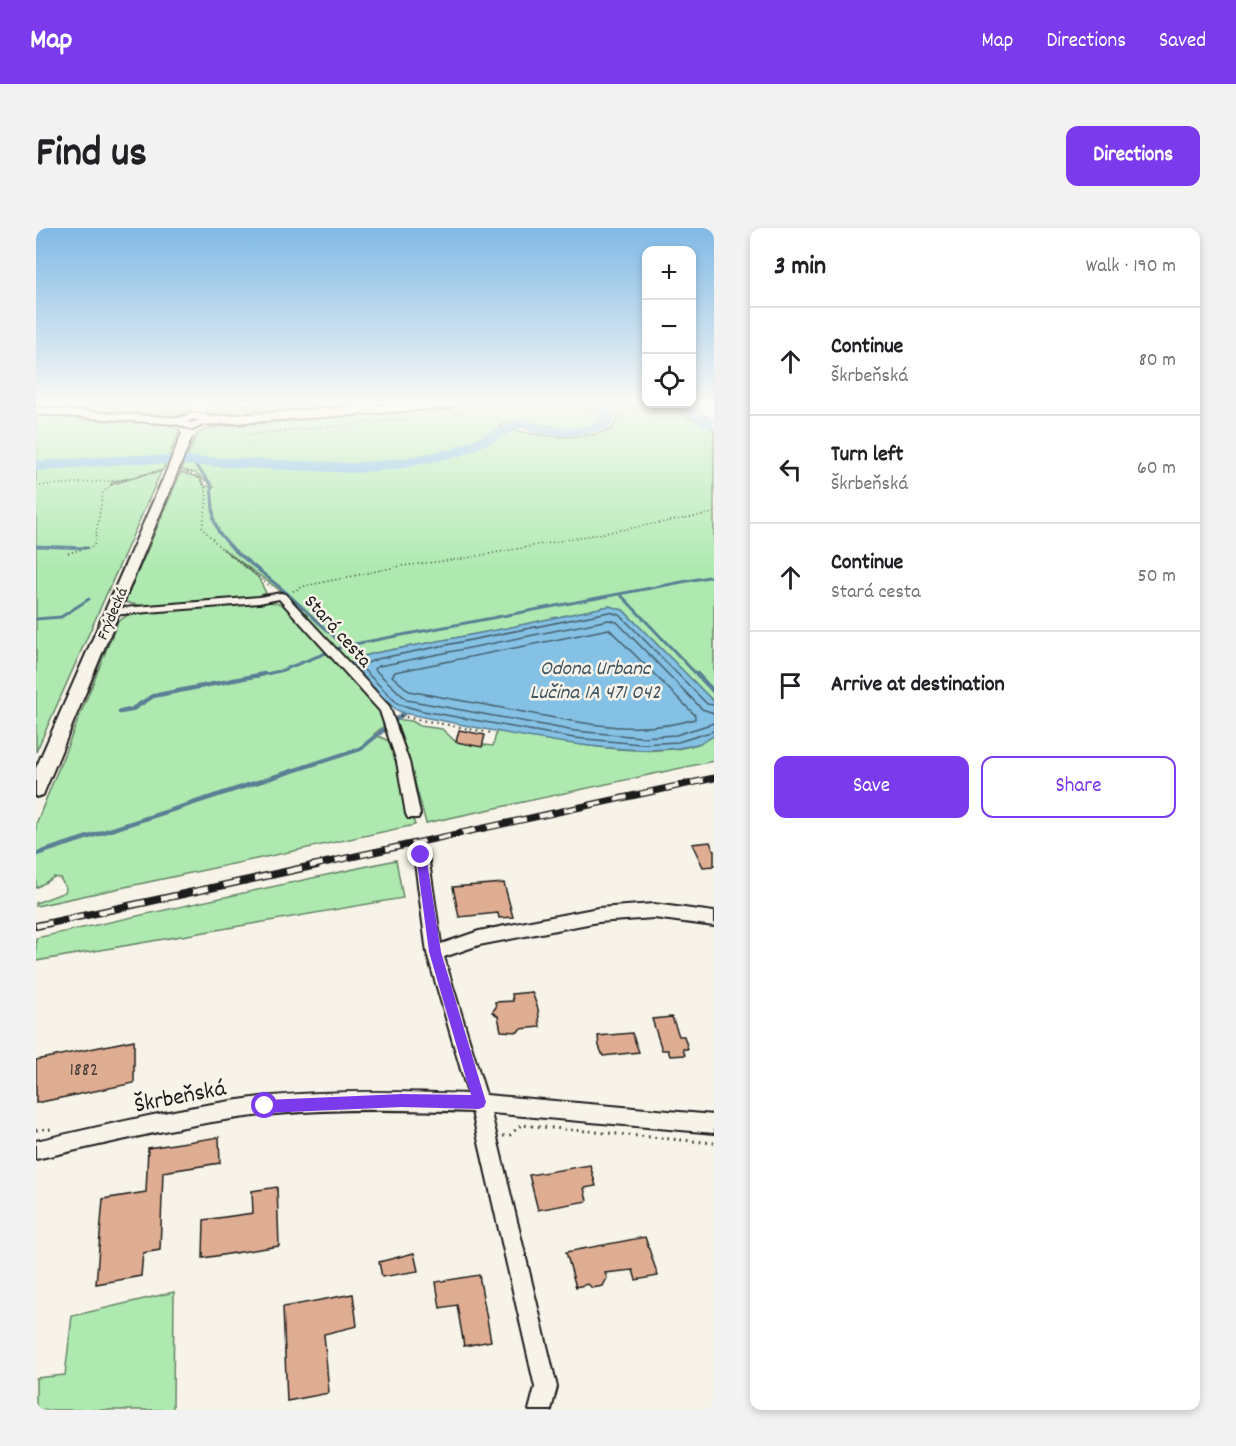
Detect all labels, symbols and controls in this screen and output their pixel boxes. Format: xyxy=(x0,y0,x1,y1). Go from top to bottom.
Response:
text: Map xyxy=(30,22,72,62)
text: Map xyxy=(982,27,1013,57)
text: Directions xyxy=(1046,27,1126,57)
text: Saved xyxy=(1159,27,1206,57)
text: Find us xyxy=(36,126,147,186)
button: Directions xyxy=(1066,126,1200,186)
map controls xyxy=(642,246,696,408)
button: + xyxy=(642,246,696,300)
text: 3 min xyxy=(774,249,826,286)
text: Walk · 190 m xyxy=(1086,253,1176,281)
button: − xyxy=(642,300,696,354)
text: Continue xyxy=(831,332,903,363)
icon: ahead xyxy=(774,345,807,378)
text: 80 m xyxy=(1139,347,1176,375)
button: locate xyxy=(642,354,696,408)
text: Škrbeňská xyxy=(831,363,908,391)
text: Turn left xyxy=(831,440,903,471)
icon: left xyxy=(774,453,807,486)
text: 60 m xyxy=(1137,455,1176,483)
text: Škrbeňská xyxy=(831,471,908,499)
text: Continue xyxy=(831,548,903,579)
icon: ahead xyxy=(774,561,807,594)
text: 50 m xyxy=(1138,563,1176,591)
text: Stará cesta xyxy=(831,579,921,607)
street label: Frýdecká xyxy=(92,584,135,644)
street label: Stará cesta xyxy=(296,589,378,675)
water label: Odona Urbanc Lučina 1A 471 042 xyxy=(530,655,661,709)
icon: arrive xyxy=(774,669,807,702)
text: Arrive at destination xyxy=(831,670,1005,701)
button: Save xyxy=(774,756,969,818)
button: Share xyxy=(981,756,1176,818)
route end xyxy=(407,841,433,867)
house number: 1882 xyxy=(69,1057,99,1085)
street label: Škrbeňská xyxy=(132,1072,229,1123)
route start xyxy=(251,1092,277,1118)

